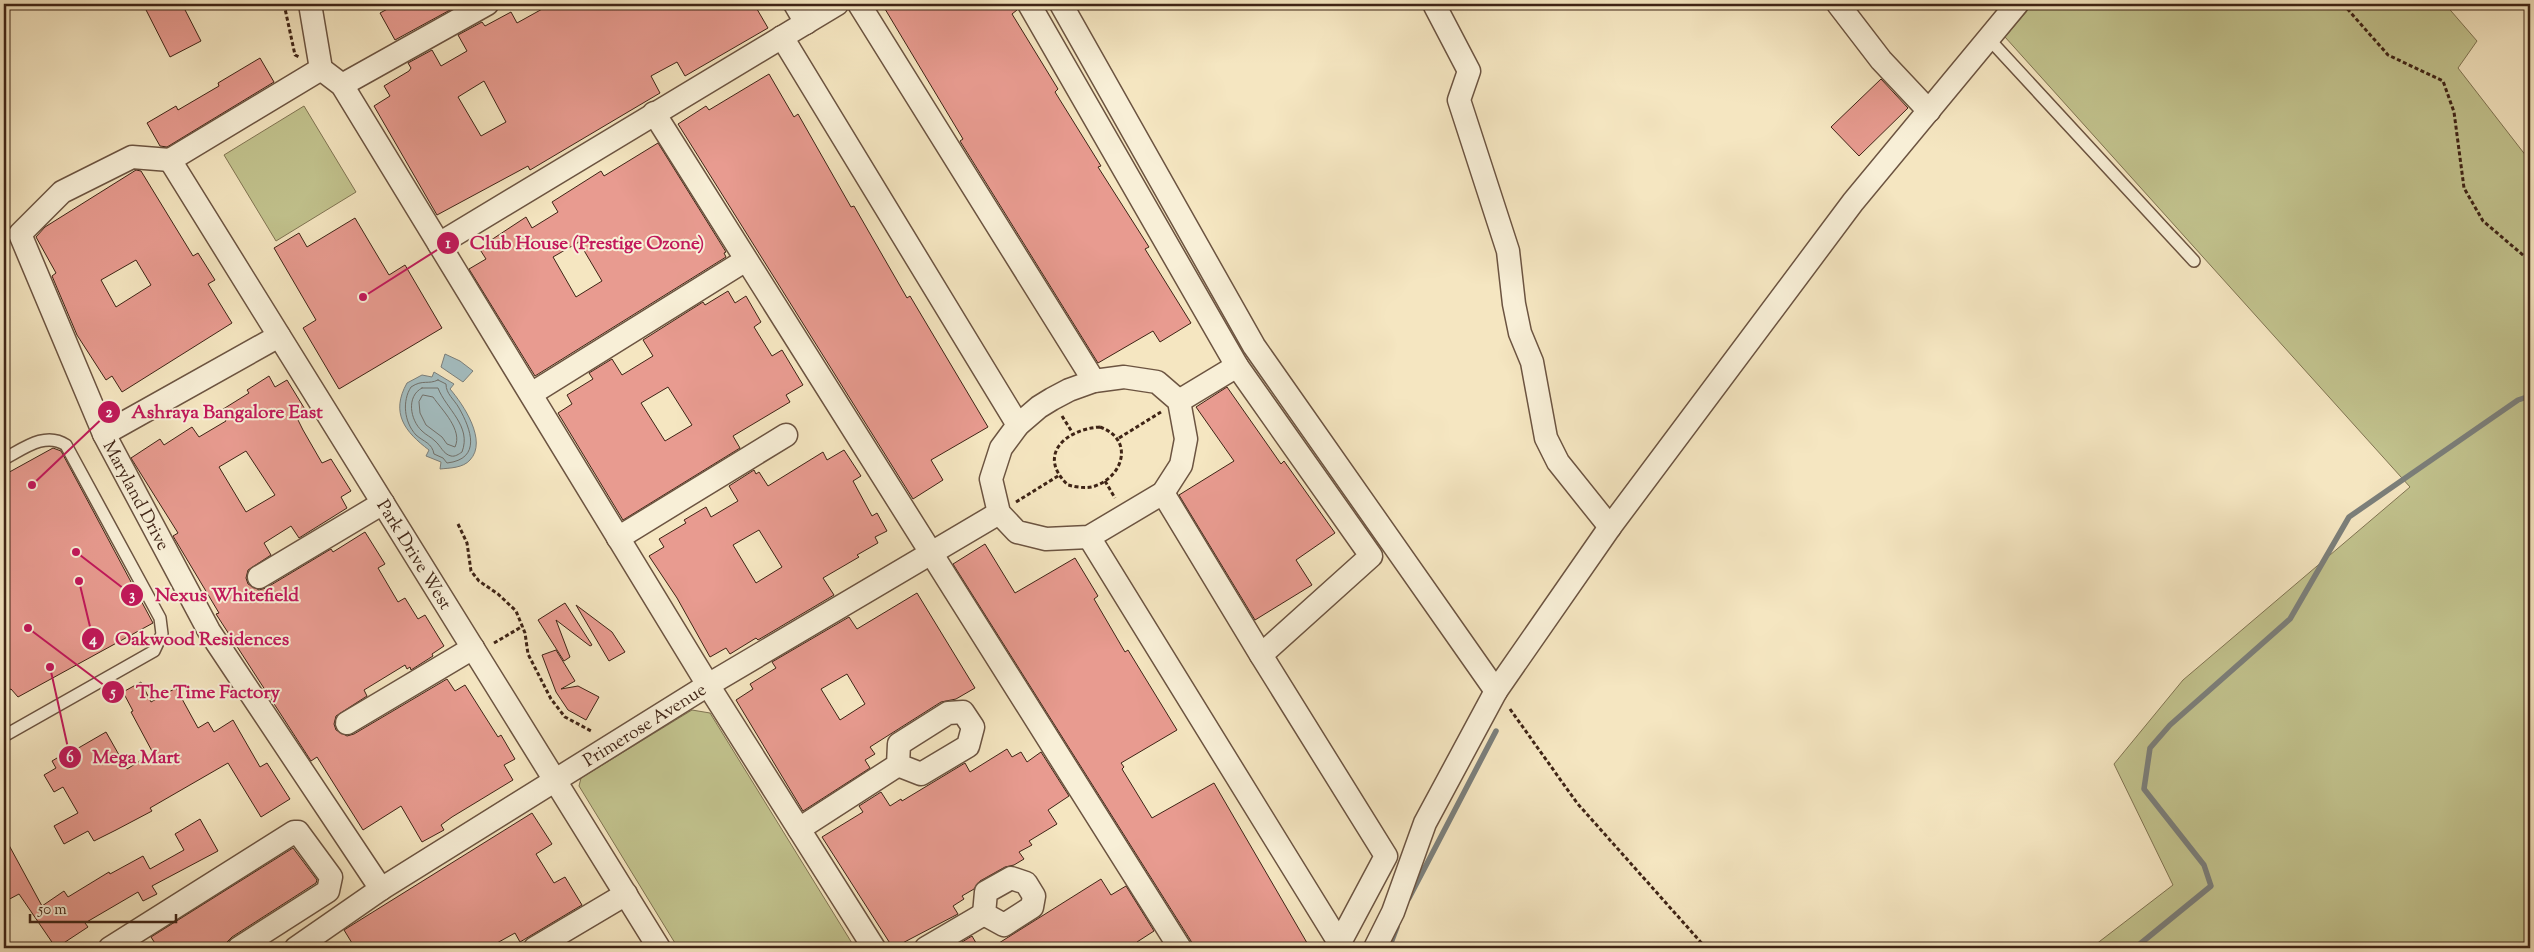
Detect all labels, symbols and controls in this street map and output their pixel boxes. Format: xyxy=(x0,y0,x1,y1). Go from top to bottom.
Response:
callout: Club House (Prestige Ozone) xyxy=(435,226,715,260)
text: Club House (Prestige Ozone) xyxy=(470,231,704,258)
text: 1 xyxy=(445,234,451,255)
callout: Ashraya Bangalore East xyxy=(96,395,333,429)
text: Ashraya Bangalore East xyxy=(131,400,323,427)
text: 2 xyxy=(105,403,113,424)
street label: Maryland Drive xyxy=(95,436,175,556)
street label: Park Drive West xyxy=(369,495,457,615)
callout: Nexus Whitefield xyxy=(119,578,309,612)
text: Nexus Whitefield xyxy=(155,583,299,610)
text: 3 xyxy=(129,586,135,607)
callout: Oakwood Residences xyxy=(80,622,299,656)
text: Oakwood Residences xyxy=(115,627,290,654)
text: 4 xyxy=(88,630,97,651)
callout: The Time Factory xyxy=(100,675,290,709)
street label: Primerose Avenue xyxy=(579,678,712,775)
text: The Time Factory xyxy=(136,680,281,707)
text: 5 xyxy=(109,683,116,704)
callout: Mega Mart xyxy=(58,740,190,774)
text: Mega Mart xyxy=(92,745,180,772)
text: 6 xyxy=(66,748,74,769)
scale bar xyxy=(30,892,176,924)
text: 50 m xyxy=(37,900,67,921)

